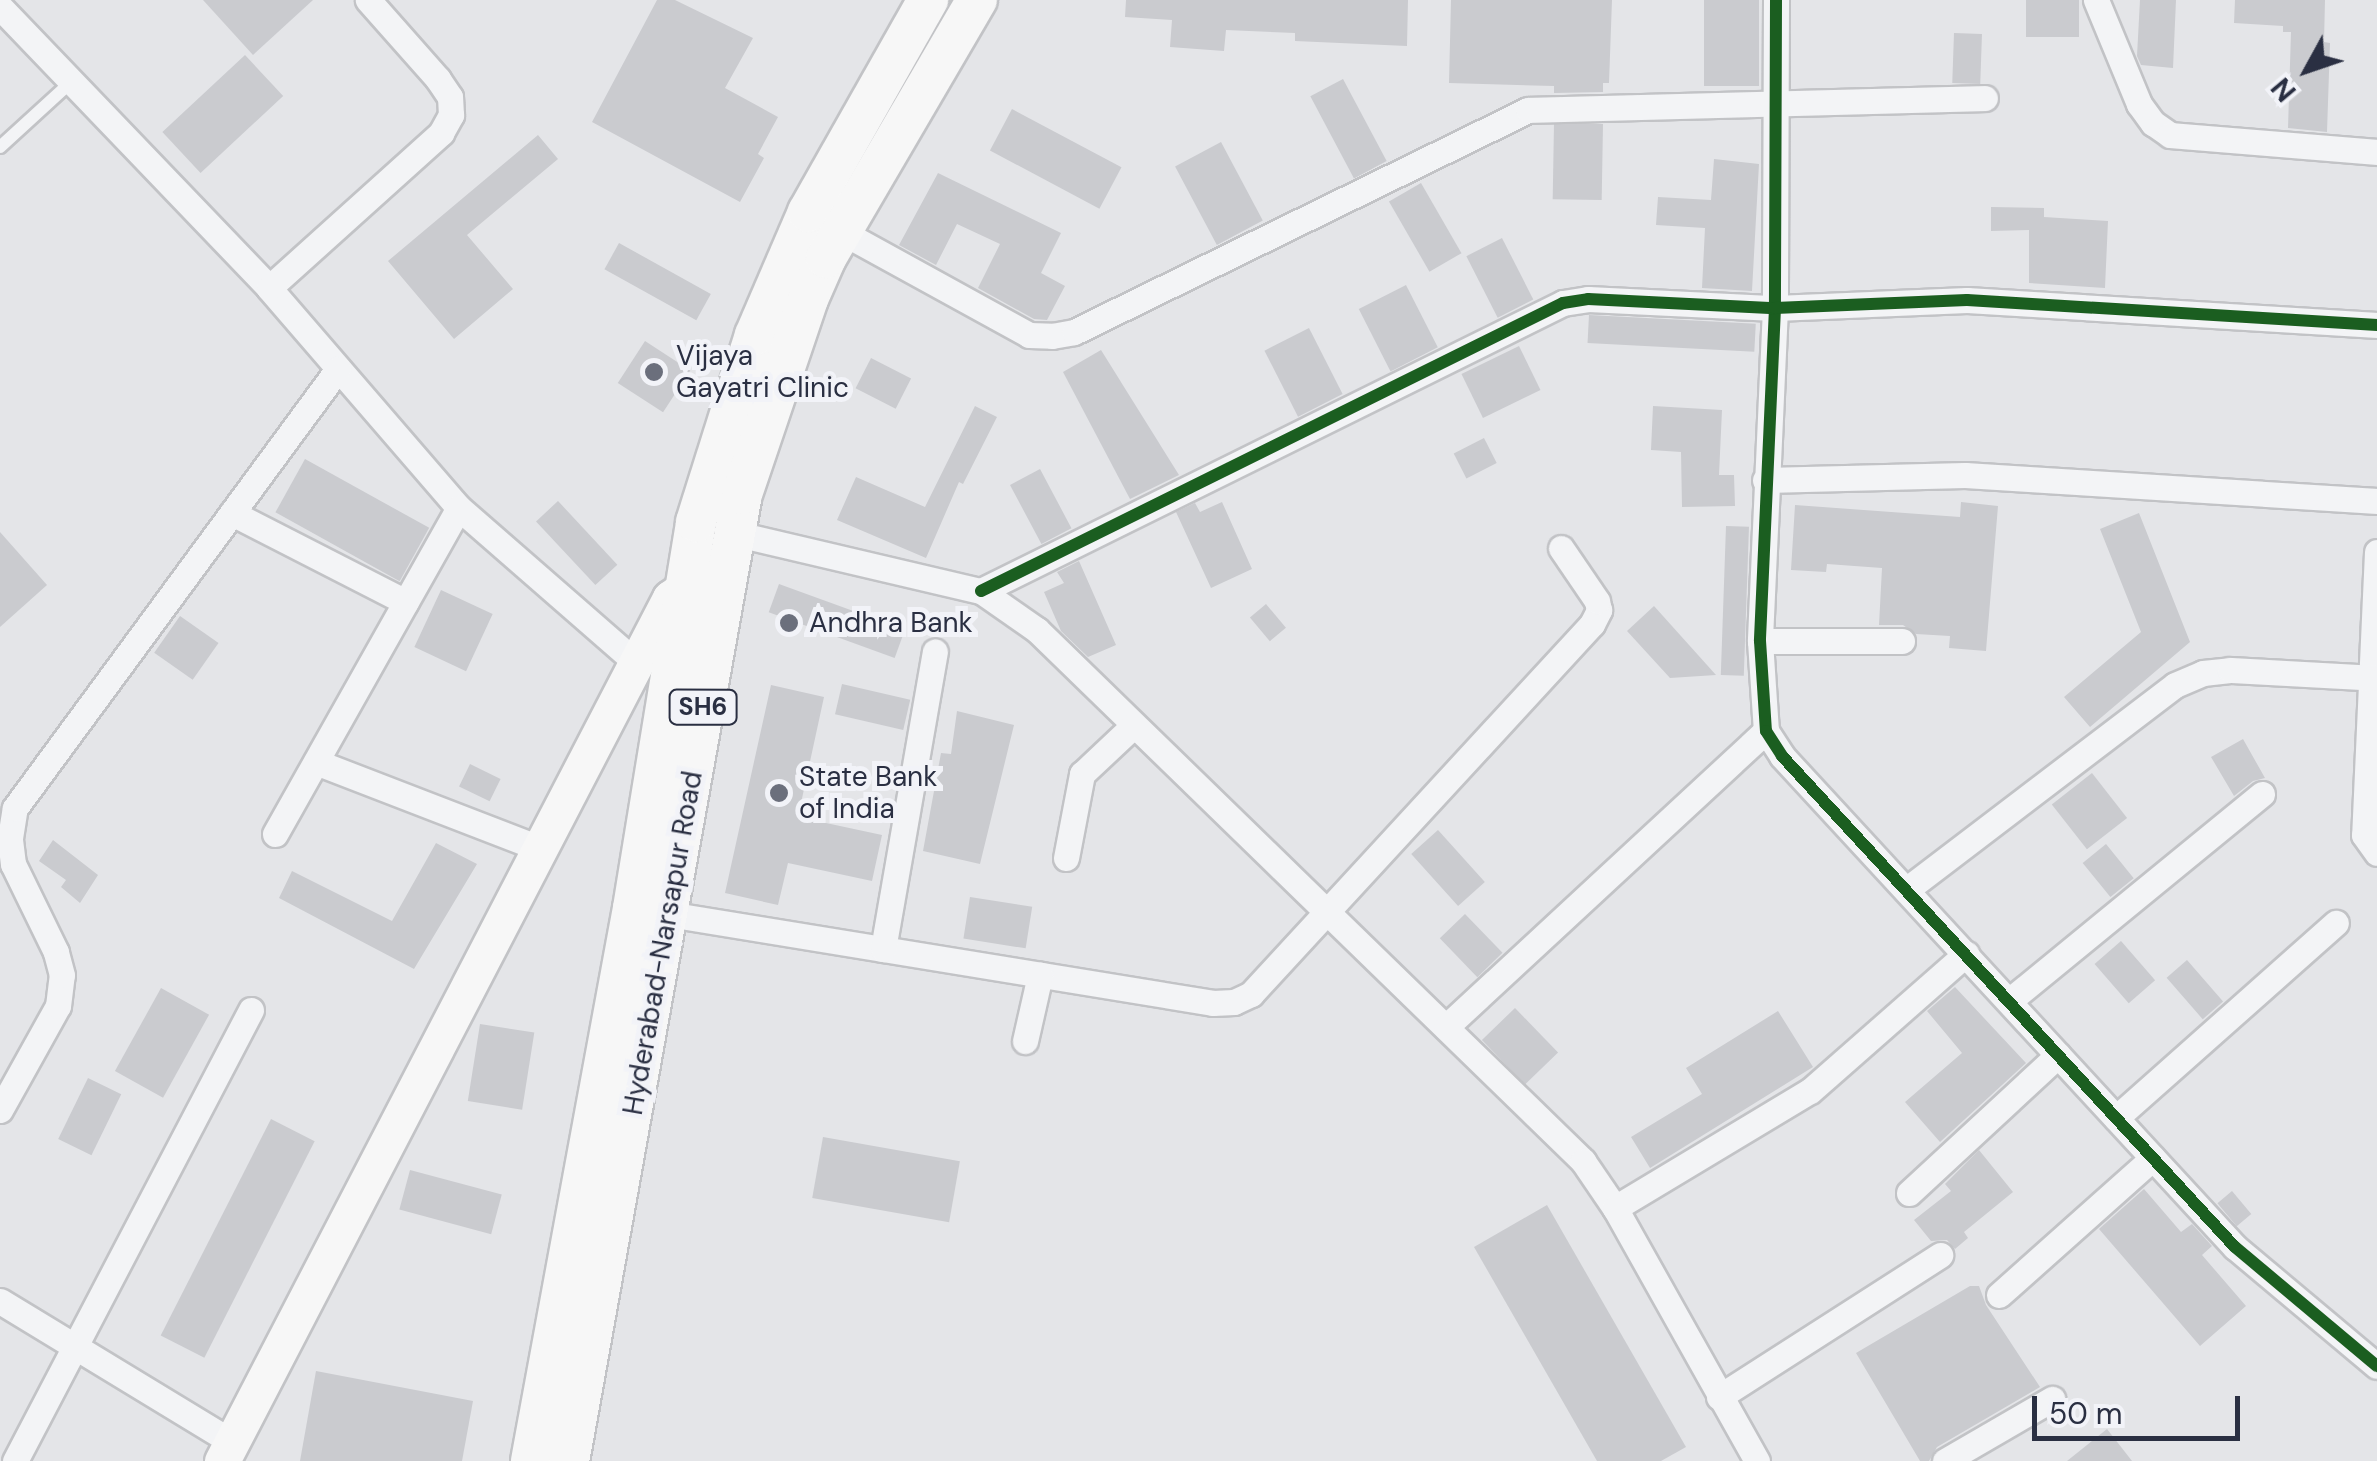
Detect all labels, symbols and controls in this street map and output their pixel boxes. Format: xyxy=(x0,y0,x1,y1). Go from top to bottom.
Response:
north arrow xyxy=(2257,20,2357,120)
text: N xyxy=(2263,70,2304,109)
place label: Vijaya Gayatri Clinic xyxy=(676,339,849,405)
marker: Vijaya Gayatri Clinic xyxy=(641,359,667,385)
place label: Andhra Bank xyxy=(809,606,973,640)
marker: Andhra Bank xyxy=(778,612,800,634)
road number: SH6 xyxy=(668,687,738,727)
place label: State Bank of India xyxy=(799,760,937,826)
street label: Hyderabad-Narsapur Road xyxy=(616,768,710,1118)
marker: State Bank of India xyxy=(768,782,790,804)
scale bar xyxy=(2037,1376,2244,1438)
text: 50 m xyxy=(2049,1394,2123,1433)

